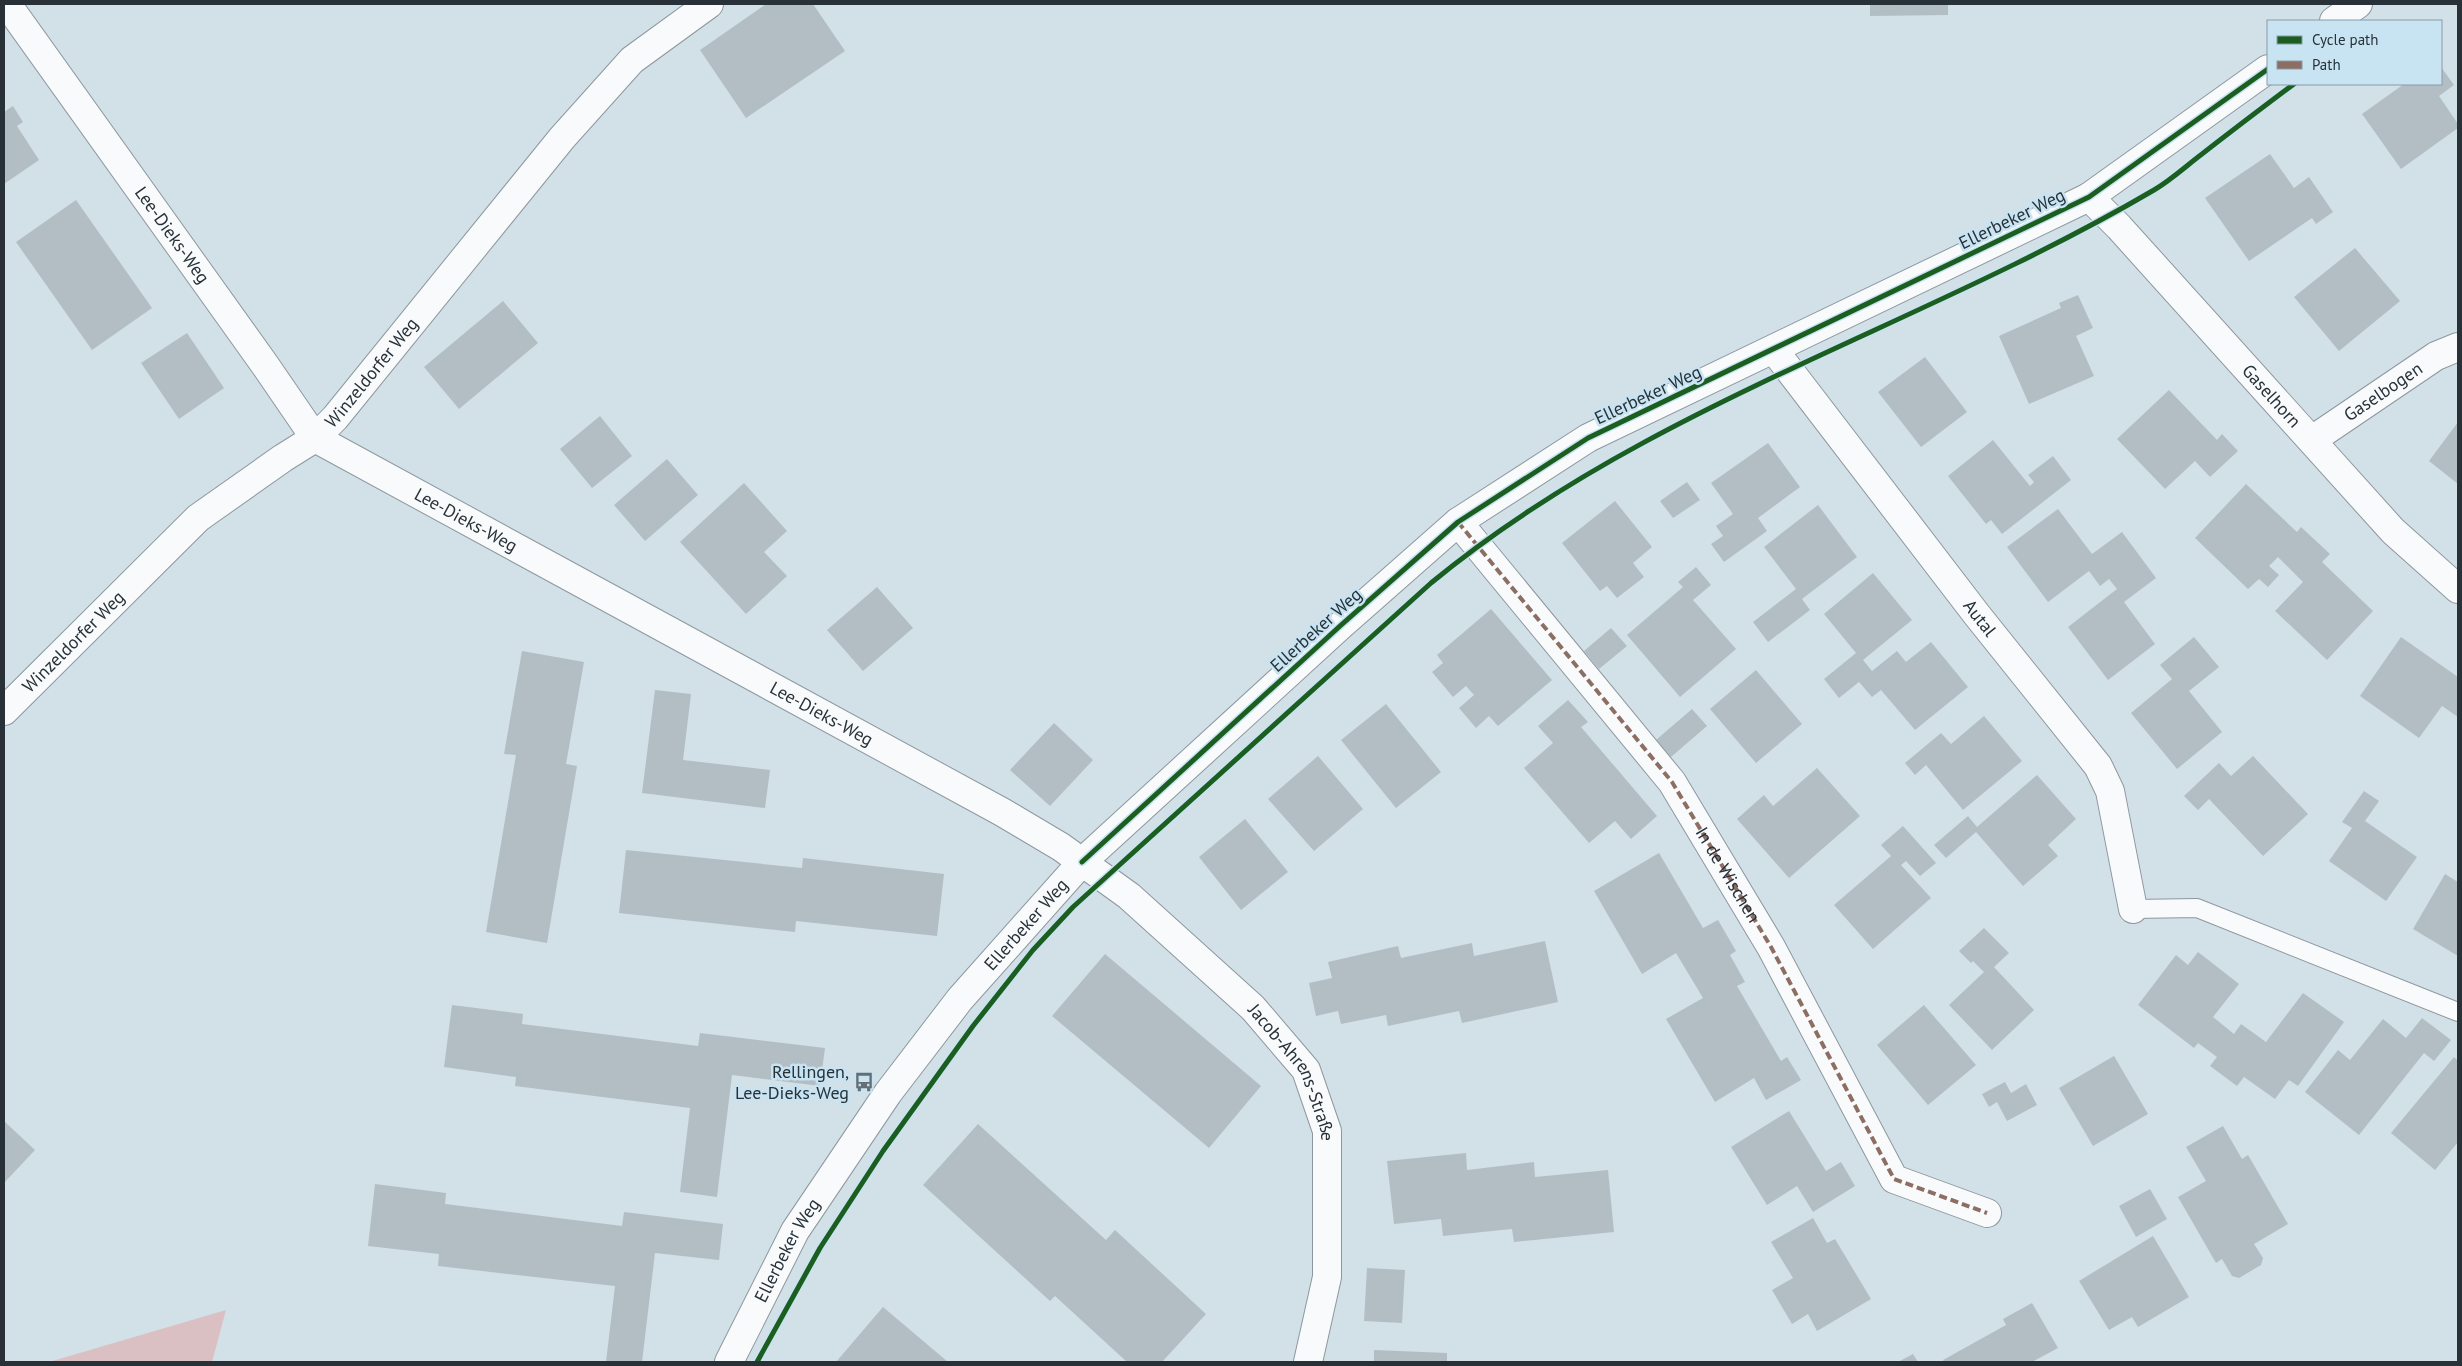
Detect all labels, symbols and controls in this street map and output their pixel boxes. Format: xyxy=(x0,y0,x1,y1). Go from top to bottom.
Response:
legend xyxy=(2267,20,2442,85)
text: Cycle path xyxy=(2312,30,2378,49)
text: Path xyxy=(2312,55,2341,74)
street label: Lee-Dieks-Weg xyxy=(130,182,215,288)
street label: Ellerbeker Weg xyxy=(1955,183,2069,254)
street label: Winzeldorfer Weg xyxy=(320,313,423,432)
street label: Gaselbogen xyxy=(2339,357,2427,426)
street label: Gaselhorn xyxy=(2237,359,2306,432)
street label: Ellerbeker Weg xyxy=(1591,360,1705,429)
street label: Lee-Dieks-Weg xyxy=(411,482,522,557)
street label: Ellerbeker Weg xyxy=(1265,583,1366,677)
street label: Winzeldorfer Weg xyxy=(17,586,129,697)
street label: Autal xyxy=(1958,595,2002,642)
street label: Lee-Dieks-Weg xyxy=(766,676,877,751)
street label: In de Wischen xyxy=(1691,823,1766,927)
street label: Ellerbeker Weg xyxy=(979,874,1073,975)
street label: Jacob-Ahrens-Straße xyxy=(1243,998,1339,1141)
place label: Rellingen, Lee-Dieks-Weg xyxy=(735,1060,849,1104)
bus stop icon: Rellingen, Lee-Dieks-Weg xyxy=(853,1071,875,1093)
street label: Ellerbeker Weg xyxy=(749,1194,825,1306)

